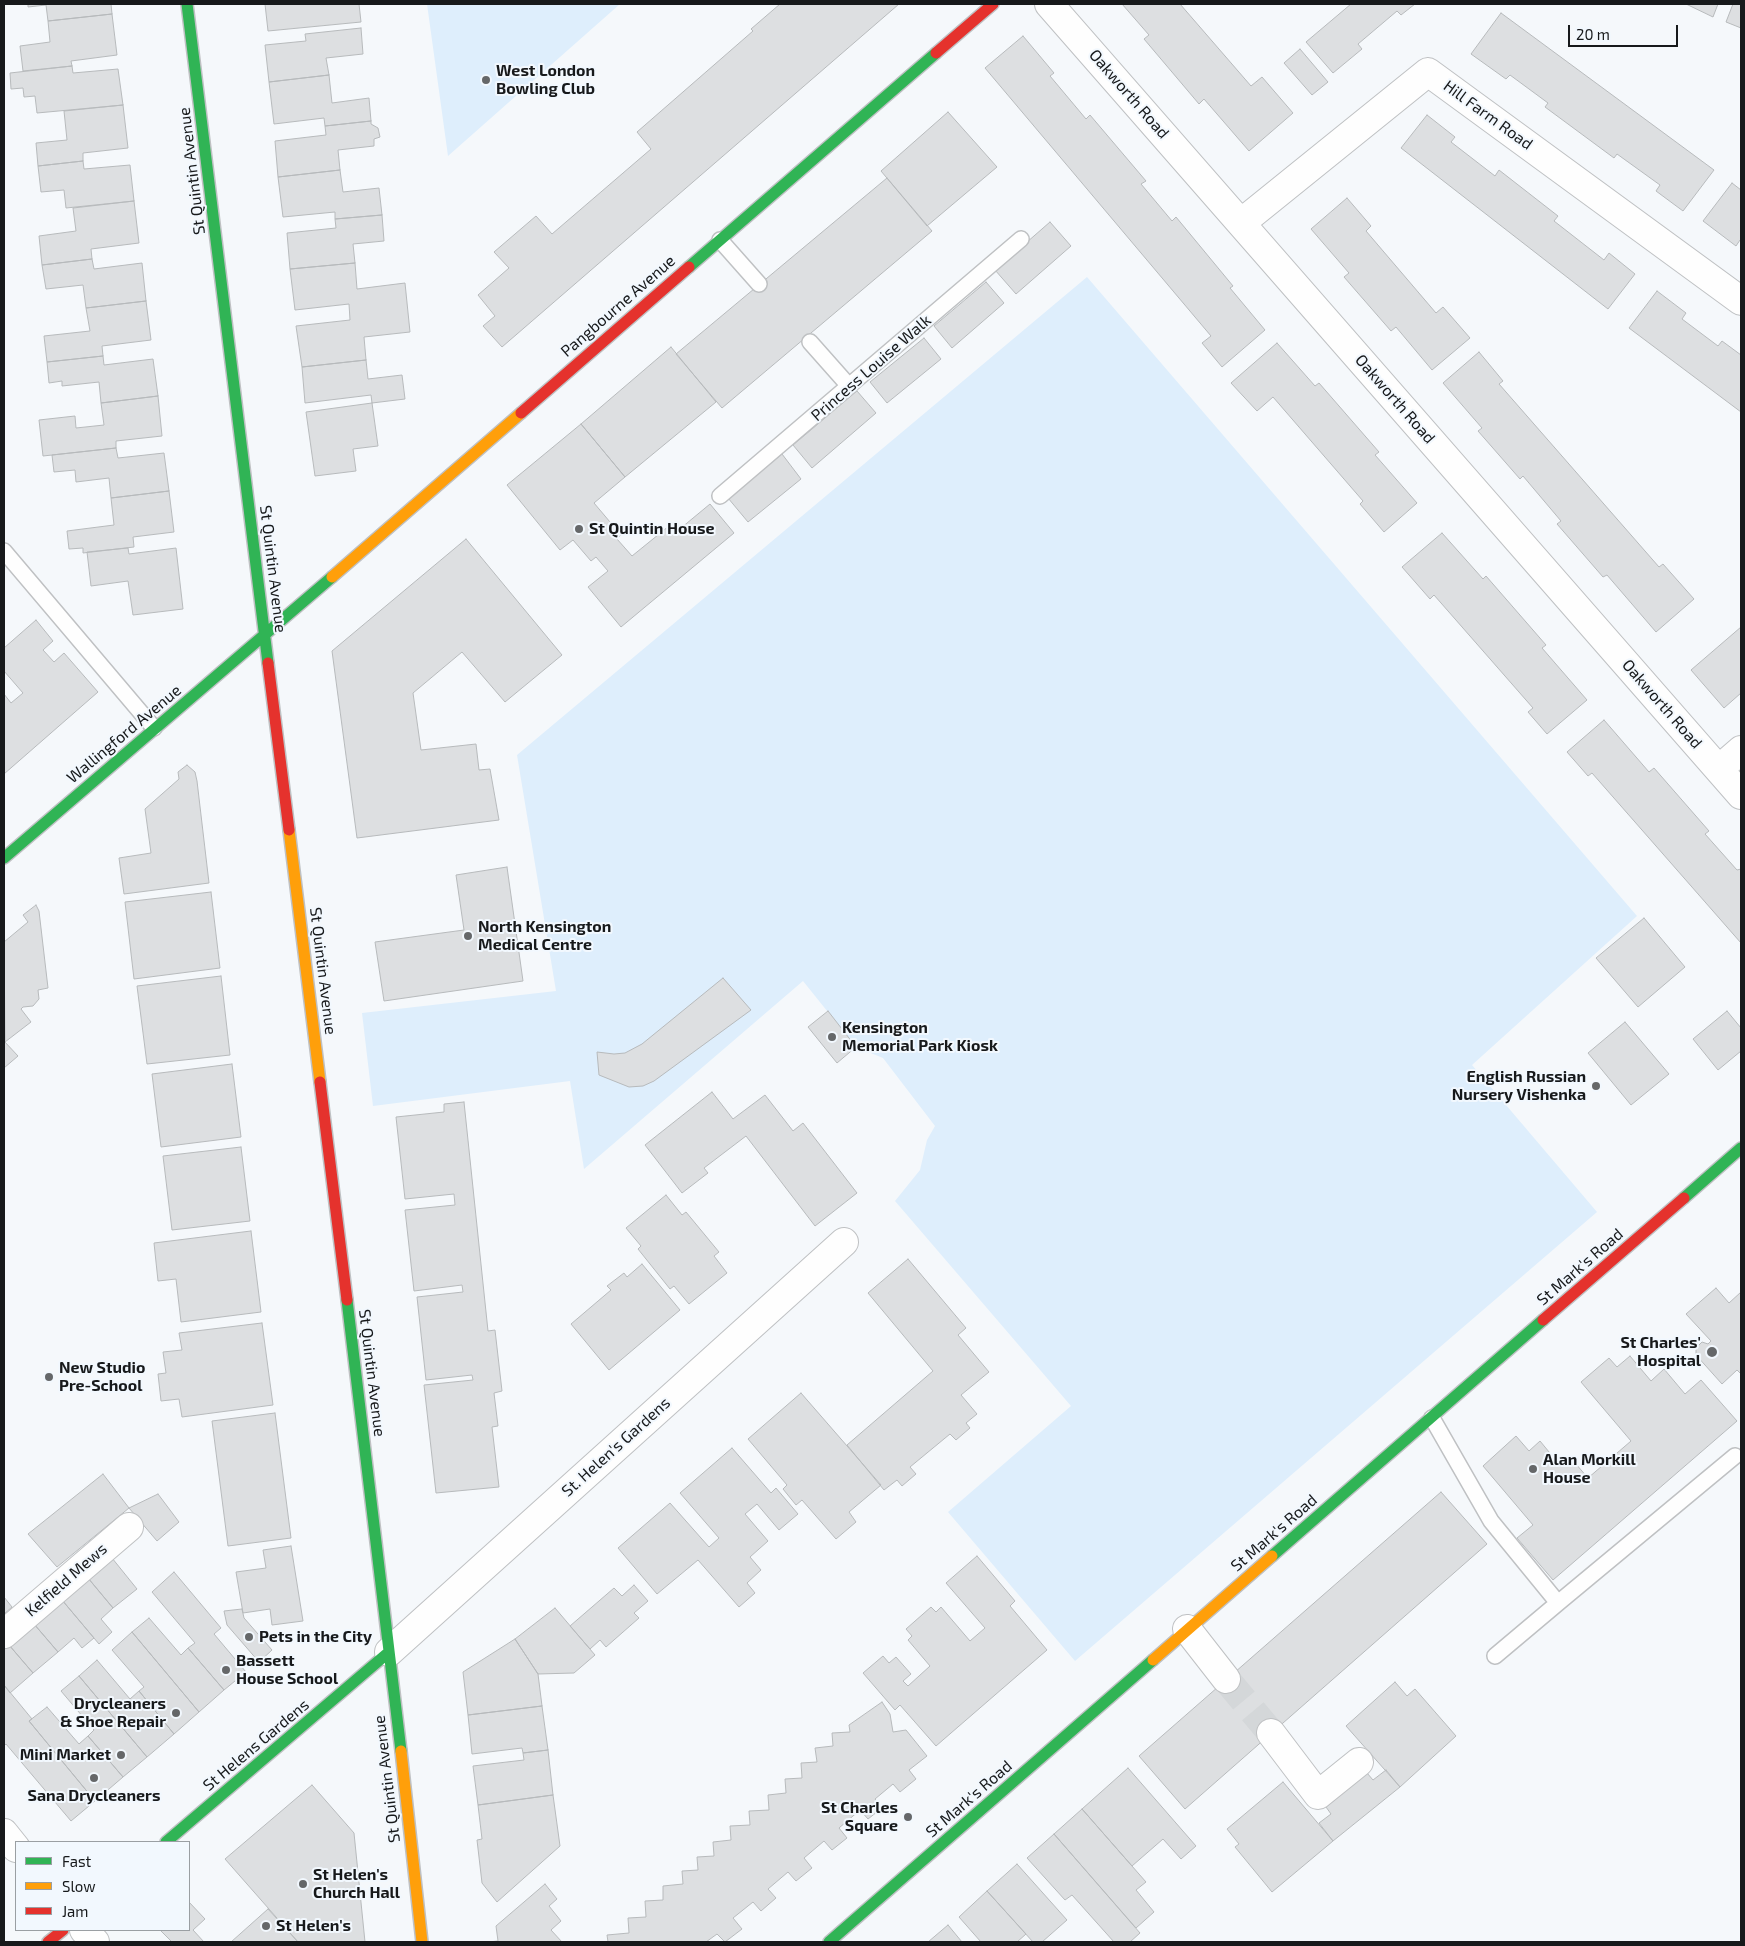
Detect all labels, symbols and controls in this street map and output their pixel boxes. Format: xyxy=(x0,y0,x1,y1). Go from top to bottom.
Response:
scale bar xyxy=(1570,15,1680,47)
text: 20 m xyxy=(1576,25,1610,43)
street label: Oakworth Road xyxy=(1085,45,1173,143)
place label: West London Bowling Club xyxy=(496,61,595,99)
marker: West London Bowling Club xyxy=(480,74,492,86)
street label: Hill Farm Road xyxy=(1440,76,1536,154)
street label: St Quintin Avenue xyxy=(175,106,209,236)
street label: Pangbourne Avenue xyxy=(557,251,679,361)
street label: Princess Louise Walk xyxy=(807,311,935,425)
street label: Oakworth Road xyxy=(1351,350,1439,448)
street label: St Quintin Avenue xyxy=(256,504,290,634)
place label: St Quintin House xyxy=(589,519,714,539)
marker: St Quintin House xyxy=(573,523,585,535)
street label: Oakworth Road xyxy=(1618,655,1706,753)
street label: Wallingford Avenue xyxy=(63,681,185,787)
street label: St Quintin Avenue xyxy=(306,906,340,1036)
place label: North Kensington Medical Centre xyxy=(478,917,611,955)
marker: North Kensington Medical Centre xyxy=(462,930,474,942)
place label: Kensington Memorial Park Kiosk xyxy=(842,1018,998,1056)
marker: Kensington Memorial Park Kiosk xyxy=(826,1031,838,1043)
place label: English Russian Nursery Vishenka xyxy=(1452,1067,1586,1105)
marker: English Russian Nursery Vishenka xyxy=(1590,1080,1602,1092)
street label: St Mark's Road xyxy=(1533,1224,1627,1310)
street label: St Quintin Avenue xyxy=(355,1308,389,1438)
place label: St Charles' Hospital xyxy=(1621,1333,1701,1371)
marker: St Charles' Hospital xyxy=(1705,1345,1719,1359)
place label: New Studio Pre-School xyxy=(59,1358,145,1396)
marker: New Studio Pre-School xyxy=(43,1371,55,1383)
street label: St. Helen's Gardens xyxy=(558,1393,674,1501)
place label: Alan Morkill House xyxy=(1543,1450,1636,1488)
marker: Alan Morkill House xyxy=(1527,1463,1539,1475)
street label: St Mark's Road xyxy=(1227,1490,1321,1576)
street label: Kelfield Mews xyxy=(21,1539,111,1621)
place label: Pets in the City xyxy=(259,1627,372,1647)
marker: Pets in the City xyxy=(243,1631,255,1643)
place label: Bassett House School xyxy=(236,1651,338,1689)
marker: Bassett House School xyxy=(220,1664,232,1676)
place label: Drycleaners & Shoe Repair xyxy=(60,1694,166,1732)
street label: St Helens Gardens xyxy=(199,1695,313,1795)
marker: Drycleaners & Shoe Repair xyxy=(170,1707,182,1719)
street label: St Quintin Avenue xyxy=(370,1714,404,1844)
place label: Mini Market xyxy=(20,1745,111,1765)
marker: Mini Market xyxy=(115,1749,127,1761)
street label: St Mark's Road xyxy=(922,1756,1016,1842)
marker: Sana Drycleaners xyxy=(88,1772,100,1784)
place label: Sana Drycleaners xyxy=(28,1786,160,1806)
place label: St Charles Square xyxy=(821,1798,898,1836)
marker: St Charles Square xyxy=(902,1811,914,1823)
legend xyxy=(15,1841,190,1931)
text: Fast xyxy=(62,1852,91,1870)
place label: St Helen's Church Hall xyxy=(313,1865,400,1903)
text: Slow xyxy=(62,1877,96,1895)
marker: St Helen's Church Hall xyxy=(297,1878,309,1890)
text: Jam xyxy=(62,1902,88,1920)
place label: St Helen's xyxy=(276,1916,351,1936)
marker: St Helen's xyxy=(260,1920,272,1932)

